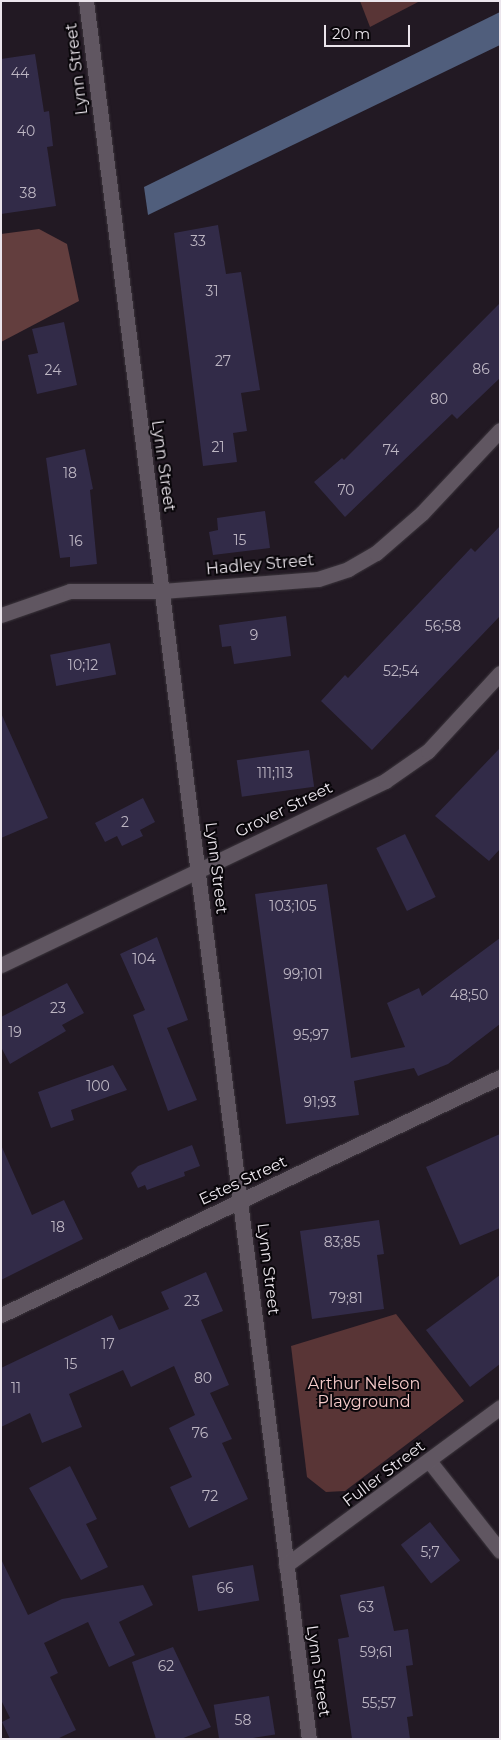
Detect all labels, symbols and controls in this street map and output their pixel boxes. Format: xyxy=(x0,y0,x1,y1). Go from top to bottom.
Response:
scale bar xyxy=(326,15,412,47)
street label: Lynn Street xyxy=(62,22,92,116)
text: 20 m xyxy=(332,24,370,43)
house number: 44 xyxy=(11,65,29,81)
house number: 40 xyxy=(17,123,35,139)
house number: 38 xyxy=(20,185,36,201)
house number: 33 xyxy=(190,233,206,249)
house number: 31 xyxy=(206,283,218,299)
house number: 27 xyxy=(215,353,231,369)
house number: 86 xyxy=(472,361,490,377)
house number: 24 xyxy=(45,362,61,378)
house number: 80 xyxy=(430,391,448,407)
street label: Lynn Street xyxy=(147,419,179,513)
house number: 21 xyxy=(211,439,225,455)
house number: 74 xyxy=(383,442,399,458)
house number: 18 xyxy=(63,465,77,481)
house number: 70 xyxy=(337,482,355,498)
house number: 15 xyxy=(234,532,246,548)
house number: 16 xyxy=(69,533,83,549)
street label: Hadley Street xyxy=(205,551,315,579)
house number: 56;58 xyxy=(425,618,461,634)
house number: 9 xyxy=(250,627,258,643)
house number: 10;12 xyxy=(68,657,98,673)
house number: 52;54 xyxy=(383,663,419,679)
house number: 111;113 xyxy=(257,765,293,781)
street label: Grover Street xyxy=(232,778,336,842)
house number: 2 xyxy=(121,814,129,830)
street label: Lynn Street xyxy=(201,821,231,915)
house number: 103;105 xyxy=(269,898,317,914)
house number: 104 xyxy=(132,951,156,967)
house number: 99;101 xyxy=(283,966,323,982)
house number: 48;50 xyxy=(450,987,488,1003)
house number: 23 xyxy=(50,1000,66,1016)
house number: 19 xyxy=(8,1024,22,1040)
house number: 95;97 xyxy=(293,1027,329,1043)
house number: 100 xyxy=(86,1078,110,1094)
house number: 91;93 xyxy=(304,1094,336,1110)
street label: Estes Street xyxy=(196,1152,290,1210)
house number: 18 xyxy=(51,1219,65,1235)
street label: Lynn Street xyxy=(253,1222,283,1316)
house number: 83;85 xyxy=(324,1234,360,1250)
house number: 79;81 xyxy=(329,1290,363,1306)
house number: 23 xyxy=(184,1293,200,1309)
house number: 17 xyxy=(101,1336,115,1352)
house number: 15 xyxy=(65,1356,77,1372)
house number: 80 xyxy=(194,1370,212,1386)
park label: Arthur Nelson Playground xyxy=(308,1374,420,1412)
house number: 11 xyxy=(11,1380,21,1396)
house number: 76 xyxy=(192,1425,208,1441)
street label: Fuller Street xyxy=(339,1437,429,1511)
house number: 72 xyxy=(202,1488,218,1504)
house number: 5;7 xyxy=(420,1544,440,1560)
house number: 66 xyxy=(216,1580,234,1596)
house number: 63 xyxy=(358,1599,374,1615)
street label: Lynn Street xyxy=(302,1624,334,1718)
house number: 59;61 xyxy=(360,1644,392,1660)
house number: 62 xyxy=(158,1658,174,1674)
house number: 55;57 xyxy=(362,1695,396,1711)
house number: 58 xyxy=(235,1712,251,1728)

